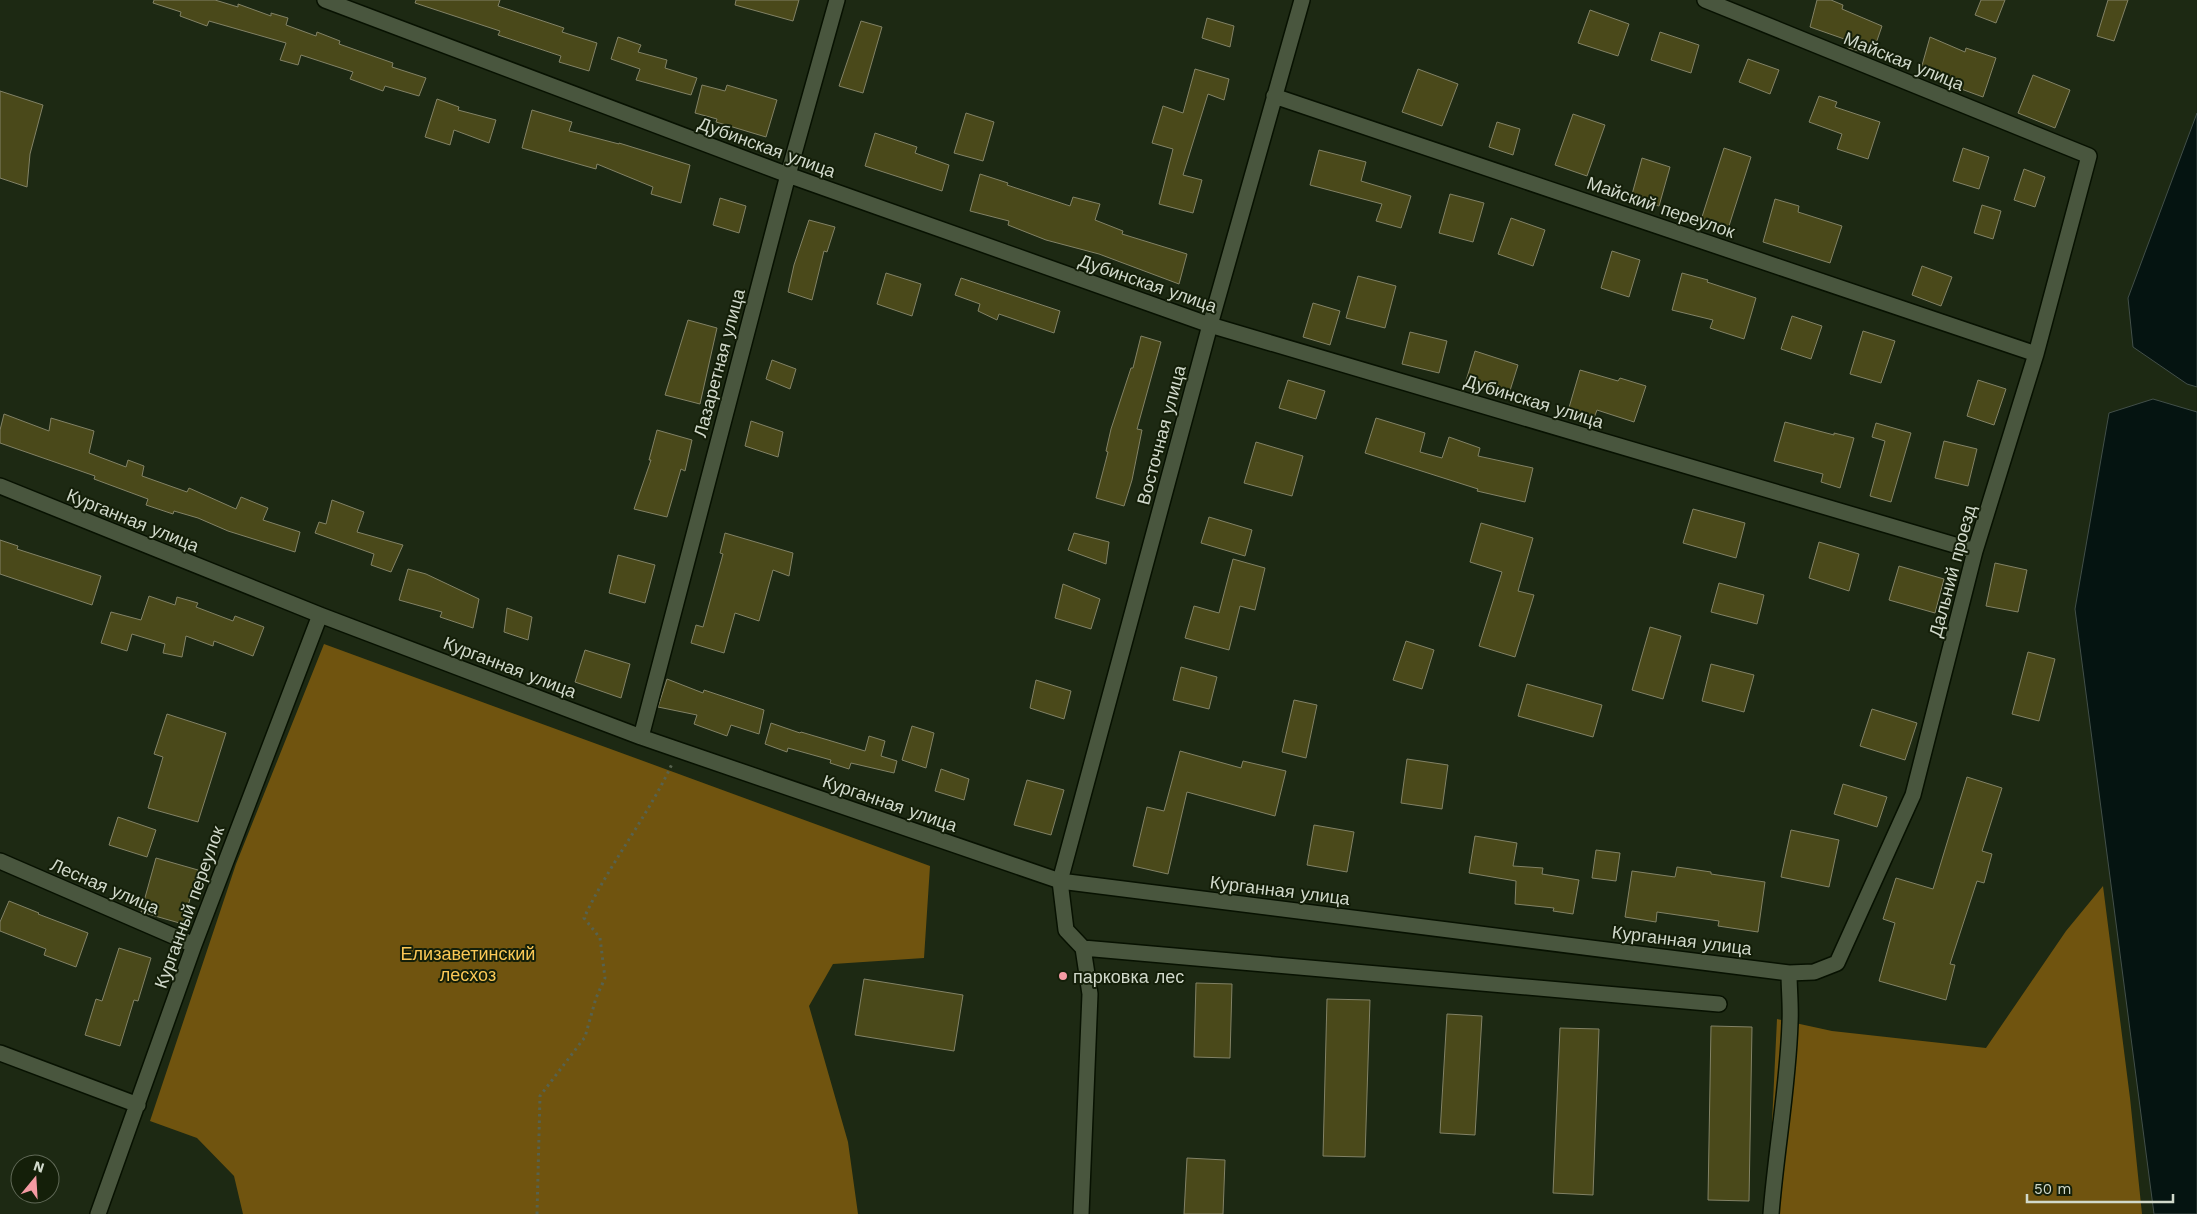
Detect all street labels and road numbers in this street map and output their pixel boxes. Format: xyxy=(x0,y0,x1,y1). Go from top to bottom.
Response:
street label: Майская улица xyxy=(1841,27,1968,95)
street label: Дубинская улица xyxy=(695,112,840,182)
street label: Майский переулок xyxy=(1584,172,1738,242)
street label: Дубинская улица xyxy=(1076,250,1221,317)
street label: Лазаретная улица xyxy=(689,285,749,440)
street label: Восточная улица xyxy=(1132,362,1190,507)
street label: Дубинская улица xyxy=(1462,370,1607,432)
street label: Курганная улица xyxy=(64,484,203,556)
street label: Дальний проезд xyxy=(1924,502,1980,639)
street label: Курганная улица xyxy=(441,632,580,702)
street label: Курганная улица xyxy=(820,770,961,836)
street label: Курганный переулок xyxy=(150,823,228,991)
street label: Лесная улица xyxy=(47,854,163,919)
street label: Курганная улица xyxy=(1209,871,1352,909)
street label: Курганная улица xyxy=(1611,921,1754,959)

